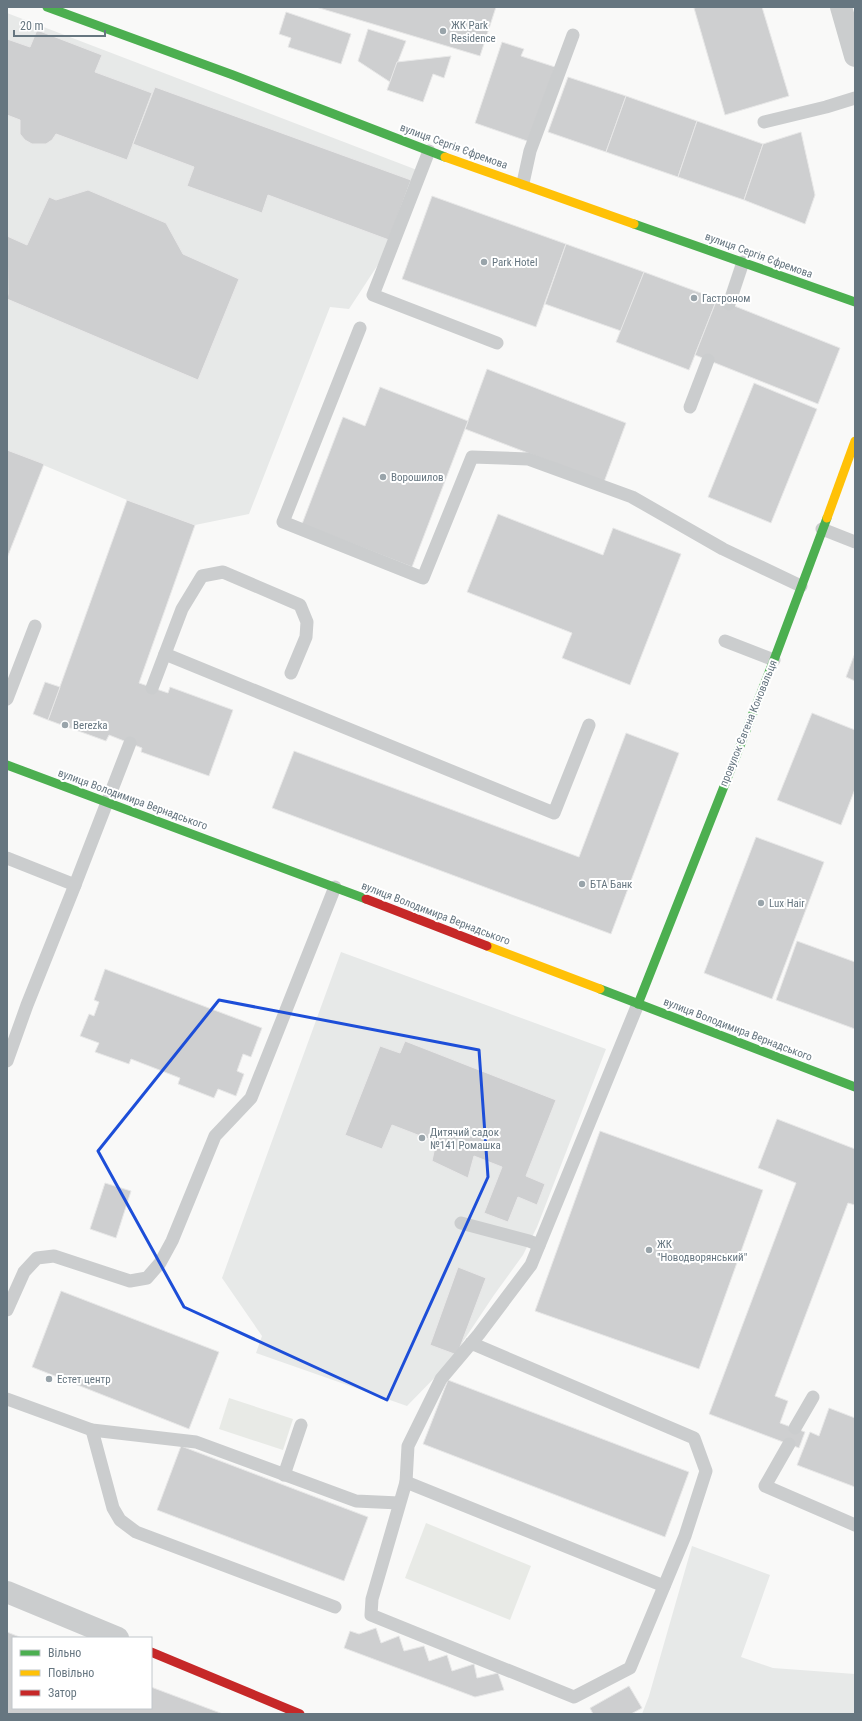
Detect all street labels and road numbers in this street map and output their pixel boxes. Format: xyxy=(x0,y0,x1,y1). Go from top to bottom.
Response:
street label: вулиця Сергія Єфремова xyxy=(398,121,509,172)
street label: вулиця Сергія Єфремова xyxy=(703,230,814,281)
street label: провулок Євгена Коновальця xyxy=(717,658,780,788)
street label: вулиця Володимира Вернадського xyxy=(56,766,210,833)
street label: вулиця Володимира Вернадського xyxy=(360,879,512,948)
street label: вулиця Володимира Вернадського xyxy=(662,995,814,1064)

